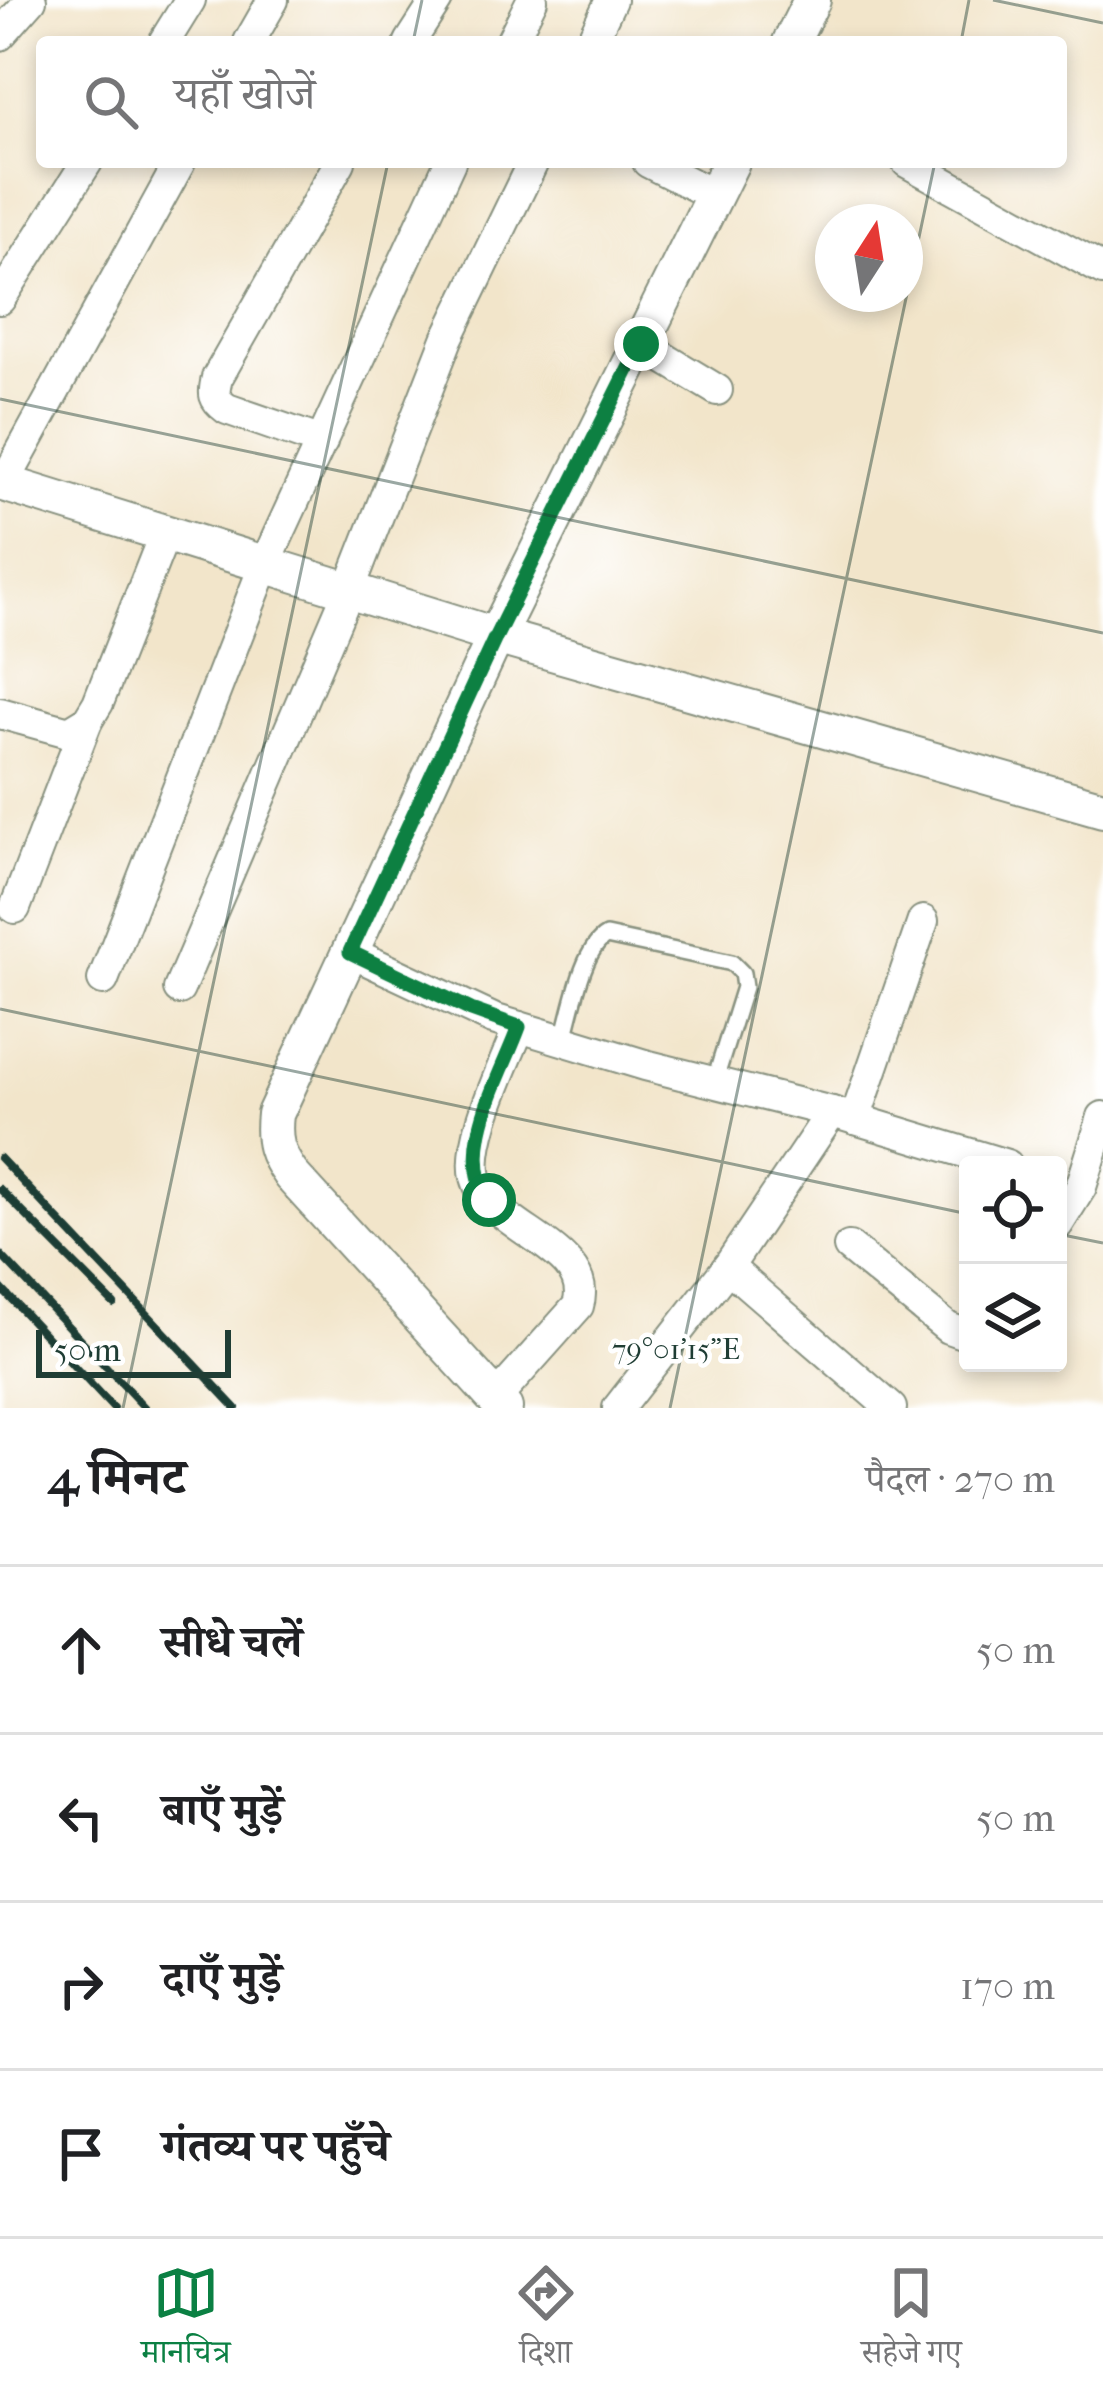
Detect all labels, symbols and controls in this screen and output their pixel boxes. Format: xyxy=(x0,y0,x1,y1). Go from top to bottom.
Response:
search box xyxy=(36,36,1067,168)
text: यहाँ खोजें xyxy=(174,68,315,121)
icon: search xyxy=(78,69,144,135)
north arrow xyxy=(815,204,923,312)
route end xyxy=(614,317,668,371)
map controls xyxy=(959,1156,1067,1372)
button: locate xyxy=(959,1156,1067,1264)
route start xyxy=(462,1173,516,1227)
button: layers xyxy=(959,1264,1067,1372)
scale bar xyxy=(36,1324,231,1377)
text: 50 m xyxy=(54,1331,121,1370)
text: 79°01'15"E xyxy=(612,1332,740,1367)
text: 4 मिनट xyxy=(48,1447,186,1507)
text: पैदल · 270 m xyxy=(866,1456,1055,1502)
text: सीधे चलें xyxy=(162,1616,302,1669)
icon: ahead xyxy=(48,1617,114,1683)
text: 50 m xyxy=(976,1627,1055,1673)
text: बाएँ मुड़ें xyxy=(162,1784,283,1837)
icon: left xyxy=(48,1785,114,1851)
text: 50 m xyxy=(976,1795,1055,1841)
text: दाएँ मुड़ें xyxy=(162,1952,282,2005)
icon: right xyxy=(48,1953,114,2019)
text: 170 m xyxy=(960,1963,1055,2009)
text: गंतव्य पर पहुँचे xyxy=(162,2120,389,2173)
icon: arrive xyxy=(48,2121,114,2187)
tab: मानचित्र xyxy=(141,2260,231,2384)
tab: दिशा xyxy=(513,2260,579,2384)
tab: सहेजे गए xyxy=(861,2260,962,2384)

